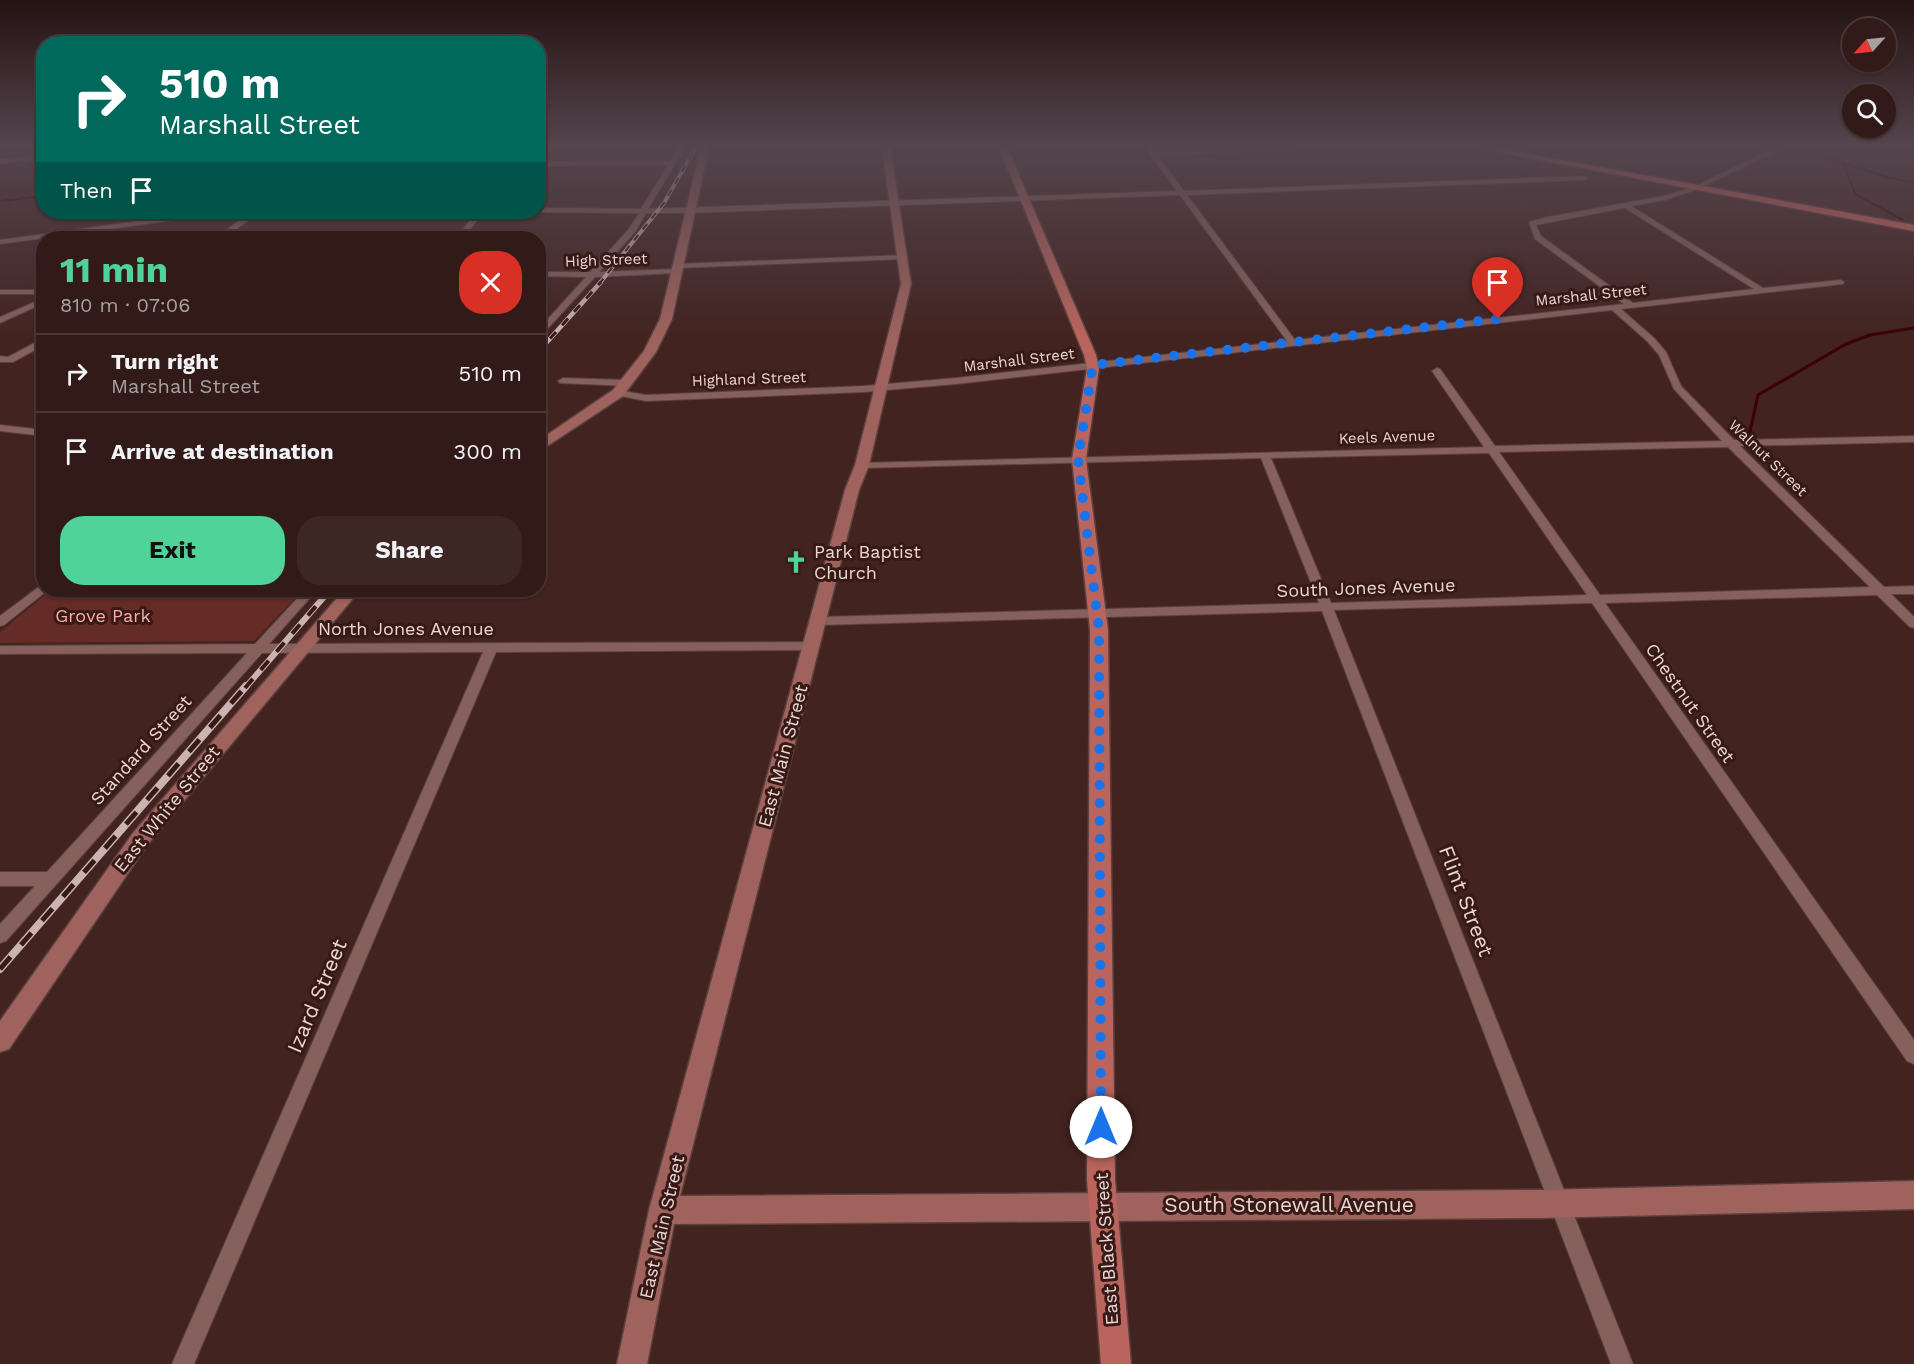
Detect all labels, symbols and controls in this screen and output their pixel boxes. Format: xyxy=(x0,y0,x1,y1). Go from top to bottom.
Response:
north arrow xyxy=(1842,18,1896,72)
map controls xyxy=(1842,18,1896,138)
text: 510 m xyxy=(159,59,280,108)
icon: right xyxy=(60,60,138,138)
button: search xyxy=(1842,84,1896,138)
text: Marshall Street xyxy=(159,109,360,141)
icon: arrive xyxy=(125,174,158,207)
text: Then xyxy=(60,178,113,203)
text: 11 min xyxy=(60,249,168,291)
street label: High Street xyxy=(564,250,648,270)
button: close xyxy=(459,251,522,314)
pin xyxy=(1472,257,1523,319)
icon: arrive xyxy=(1481,266,1514,299)
street label: Marshall Street xyxy=(1535,280,1648,310)
text: 810 m · 07:06 xyxy=(60,293,190,317)
street label: Marshall Street xyxy=(963,344,1076,376)
text: Turn right xyxy=(111,349,218,374)
icon: right xyxy=(60,357,93,390)
text: 510 m xyxy=(458,361,522,386)
street label: Highland Street xyxy=(692,368,807,390)
text: Marshall Street xyxy=(111,374,260,398)
street label: Walnut Street xyxy=(1725,416,1811,500)
street label: Keels Avenue xyxy=(1338,426,1436,448)
icon: arrive xyxy=(60,435,93,468)
text: Arrive at destination xyxy=(111,439,334,464)
text: 300 m xyxy=(453,439,522,464)
button: Exit xyxy=(60,516,285,585)
button: Share xyxy=(297,516,522,585)
place label: Park Baptist Church xyxy=(814,541,921,583)
church icon: Park Baptist Church xyxy=(783,549,809,575)
street label: South Jones Avenue xyxy=(1276,574,1456,601)
park label: Grove Park xyxy=(55,605,151,626)
street label: North Jones Avenue xyxy=(318,618,494,639)
street label: Chestnut Street xyxy=(1641,639,1740,767)
street label: East Main Street xyxy=(753,682,812,829)
street label: Standard Street xyxy=(86,690,196,809)
street label: East White Street xyxy=(109,741,224,876)
street label: Flint Street xyxy=(1434,842,1499,960)
street label: Izard Street xyxy=(281,935,352,1056)
position arrow xyxy=(1069,1095,1133,1159)
street label: East Main Street xyxy=(635,1153,688,1301)
street label: East Black Street xyxy=(1091,1172,1122,1326)
street label: South Stonewall Avenue xyxy=(1164,1192,1414,1217)

